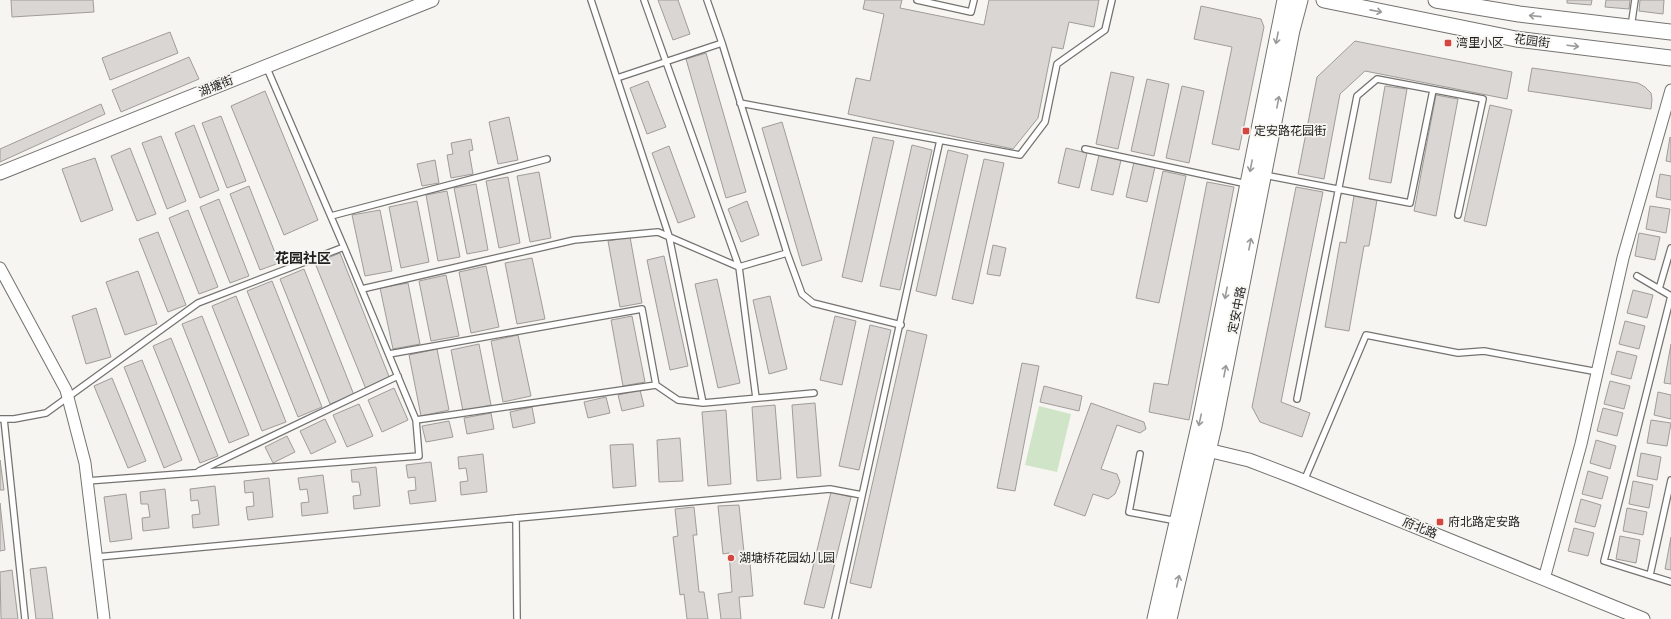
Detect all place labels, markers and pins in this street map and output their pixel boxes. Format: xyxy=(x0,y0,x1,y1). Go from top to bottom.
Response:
place label: 湾里小区 xyxy=(1456,36,1504,52)
marker: 湾里小区 xyxy=(1443,38,1453,48)
place label: 定安路花园街 xyxy=(1254,124,1326,140)
marker: 定安路花园街 xyxy=(1241,126,1251,136)
place label: 府北路定安路 xyxy=(1448,515,1520,531)
marker: 府北路定安路 xyxy=(1435,517,1445,527)
place label: 湖塘桥花园幼儿园 xyxy=(739,551,835,567)
marker: 湖塘桥花园幼儿园 xyxy=(726,553,736,563)

